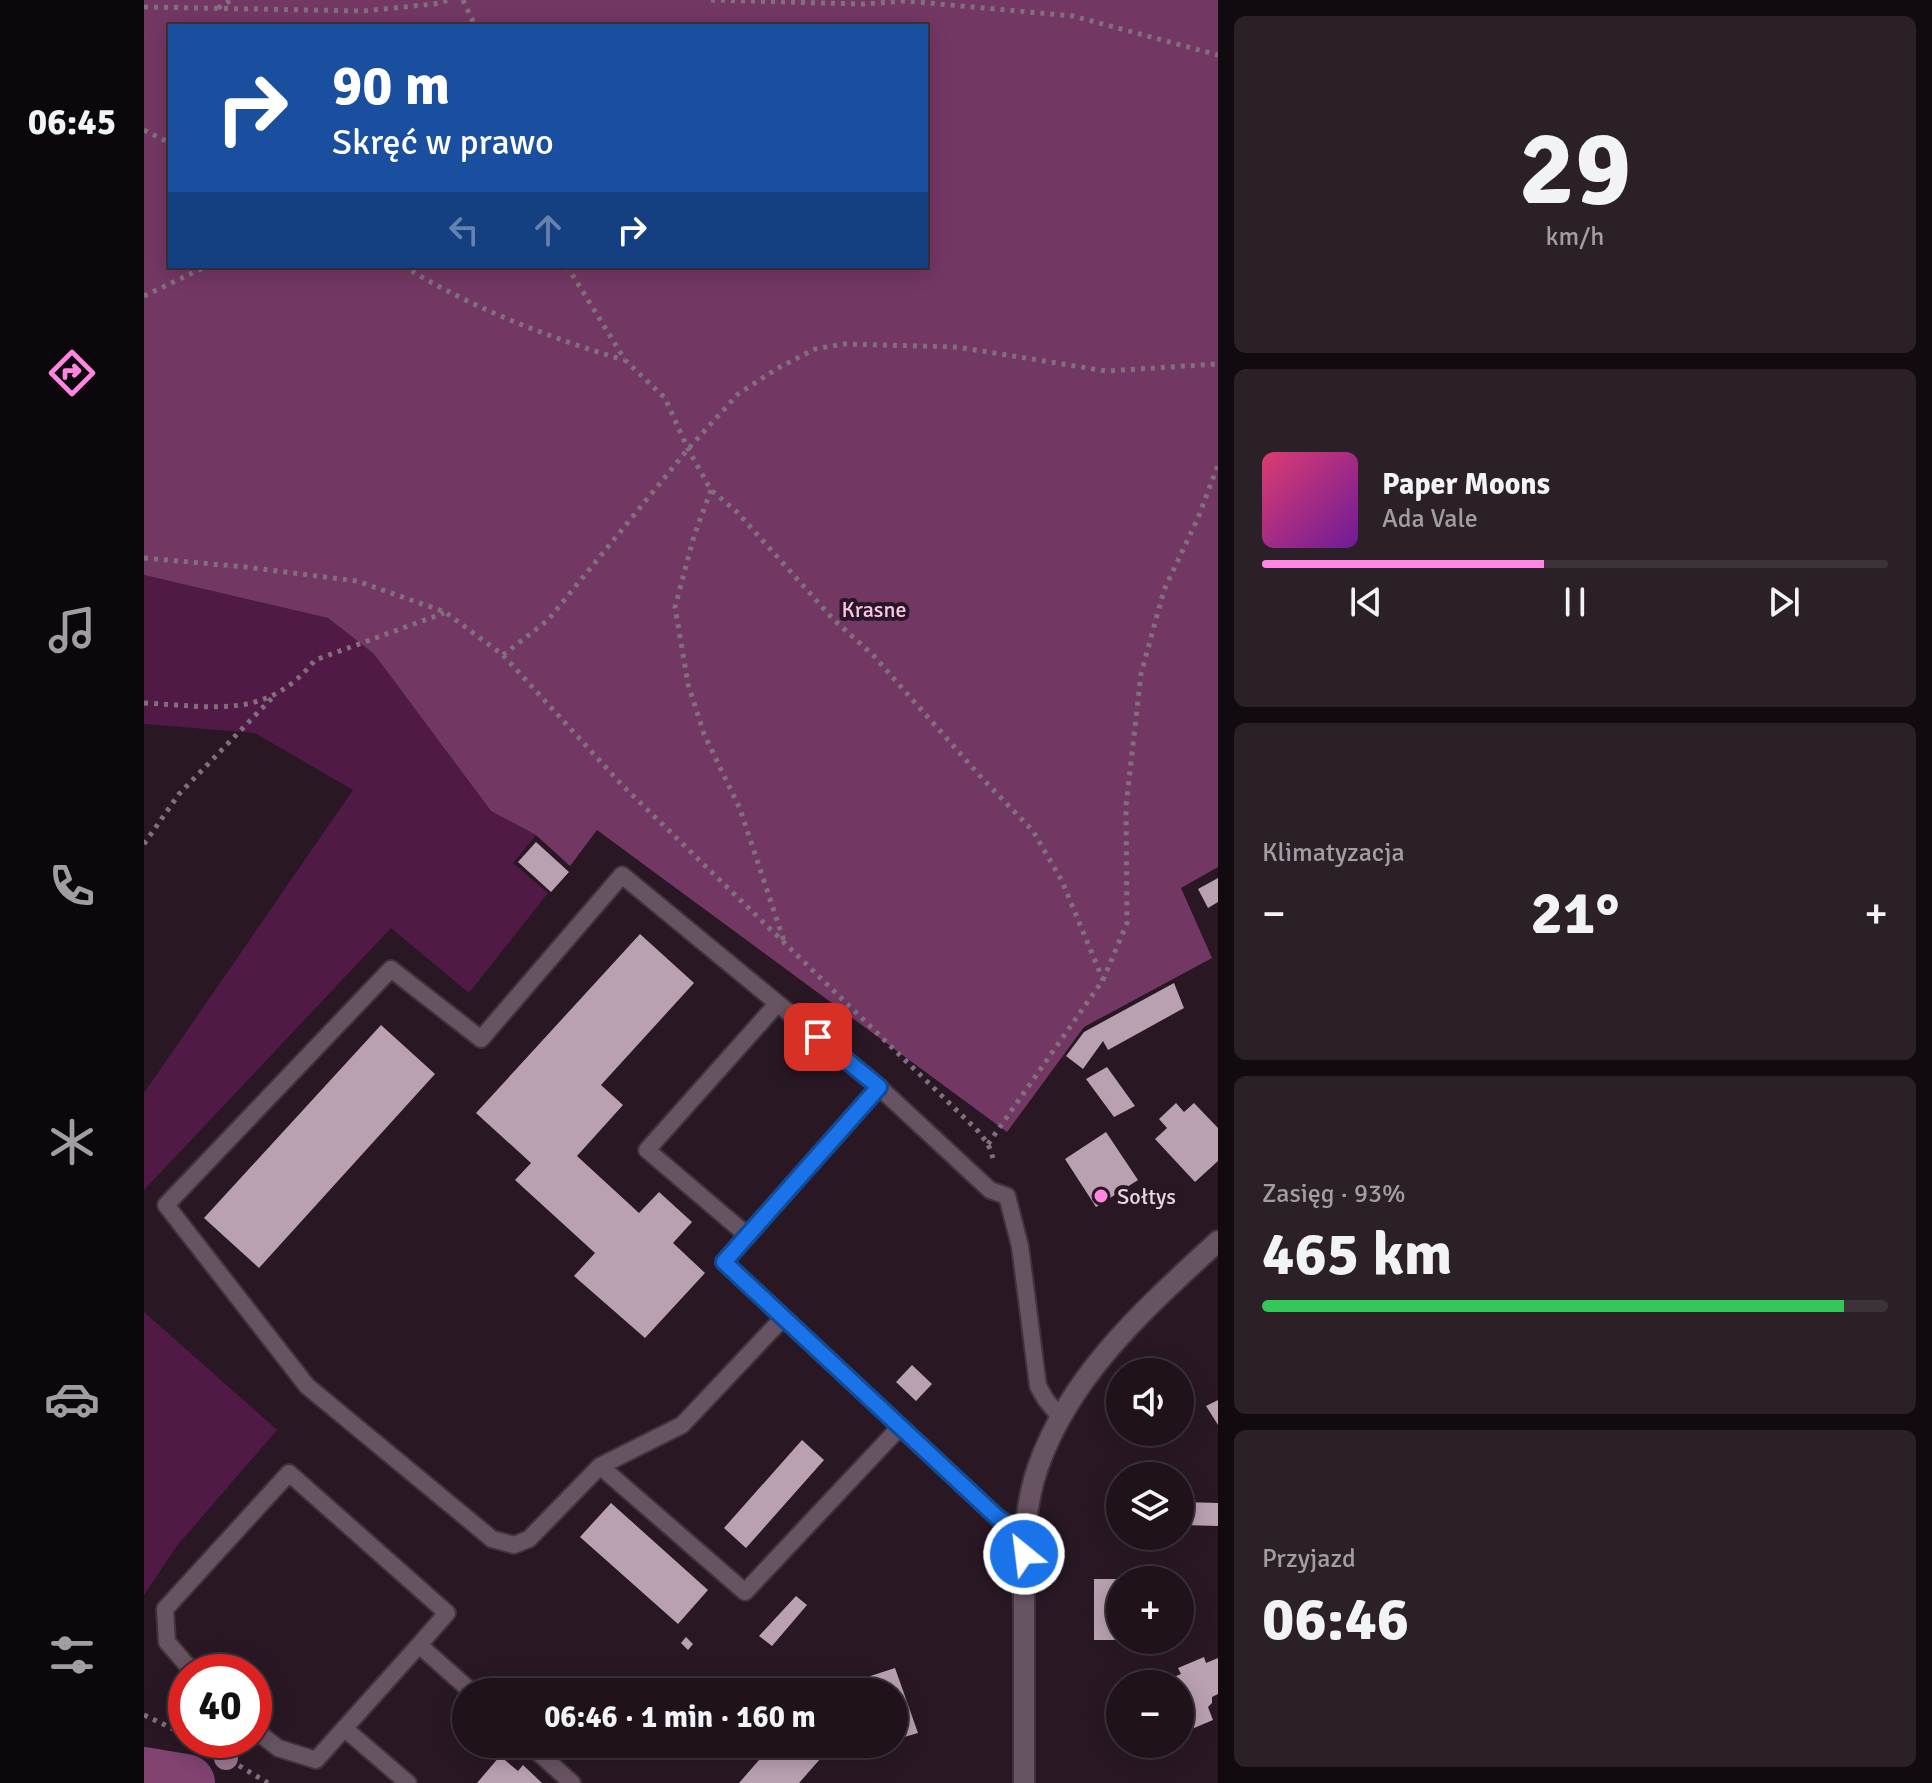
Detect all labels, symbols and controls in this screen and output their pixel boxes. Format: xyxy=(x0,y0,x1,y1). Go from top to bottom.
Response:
text: 90 m xyxy=(332,51,450,120)
icon: right xyxy=(200,56,304,160)
text: 06:45 xyxy=(28,100,116,145)
text: 29 xyxy=(1519,105,1631,233)
text: Skręć w prawo xyxy=(332,120,554,165)
icon: left xyxy=(442,208,486,252)
icon: ahead xyxy=(526,208,570,252)
icon: right xyxy=(610,208,654,252)
text: km/h xyxy=(1546,221,1604,253)
icon: directions xyxy=(44,345,100,401)
text: Paper Moons xyxy=(1382,466,1550,503)
text: Ada Vale xyxy=(1382,503,1478,535)
icon: previous xyxy=(1344,580,1388,624)
icon: pause xyxy=(1553,580,1597,624)
icon: next xyxy=(1762,580,1806,624)
park label: Krasne xyxy=(842,596,906,623)
icon: music xyxy=(44,602,100,658)
text: Klimatyzacja xyxy=(1262,837,1405,869)
icon: phone xyxy=(44,858,100,914)
text: 21° xyxy=(1531,877,1619,951)
text: − xyxy=(1262,887,1286,941)
text: + xyxy=(1864,887,1888,941)
pin xyxy=(784,1003,852,1071)
icon: arrive xyxy=(796,1015,840,1059)
icon: climate xyxy=(44,1114,100,1170)
text: Zasięg · 93% xyxy=(1262,1178,1406,1210)
place label: Sołtys xyxy=(1117,1183,1176,1210)
marker: Sołtys xyxy=(1092,1187,1110,1205)
text: 465 km xyxy=(1262,1218,1452,1292)
map controls xyxy=(1106,1358,1194,1758)
button: sound xyxy=(1106,1358,1194,1446)
icon: car xyxy=(44,1371,100,1427)
button: layers xyxy=(1106,1462,1194,1550)
position arrow xyxy=(982,1512,1066,1596)
text: Przyjazd xyxy=(1262,1543,1356,1575)
button: + xyxy=(1106,1566,1194,1654)
text: 06:46 xyxy=(1262,1583,1409,1657)
icon: filters xyxy=(44,1627,100,1683)
speed limit sign: 40 xyxy=(168,1654,272,1758)
button: − xyxy=(1106,1670,1194,1758)
text: 06:46 · 1 min · 160 m xyxy=(544,1699,816,1736)

